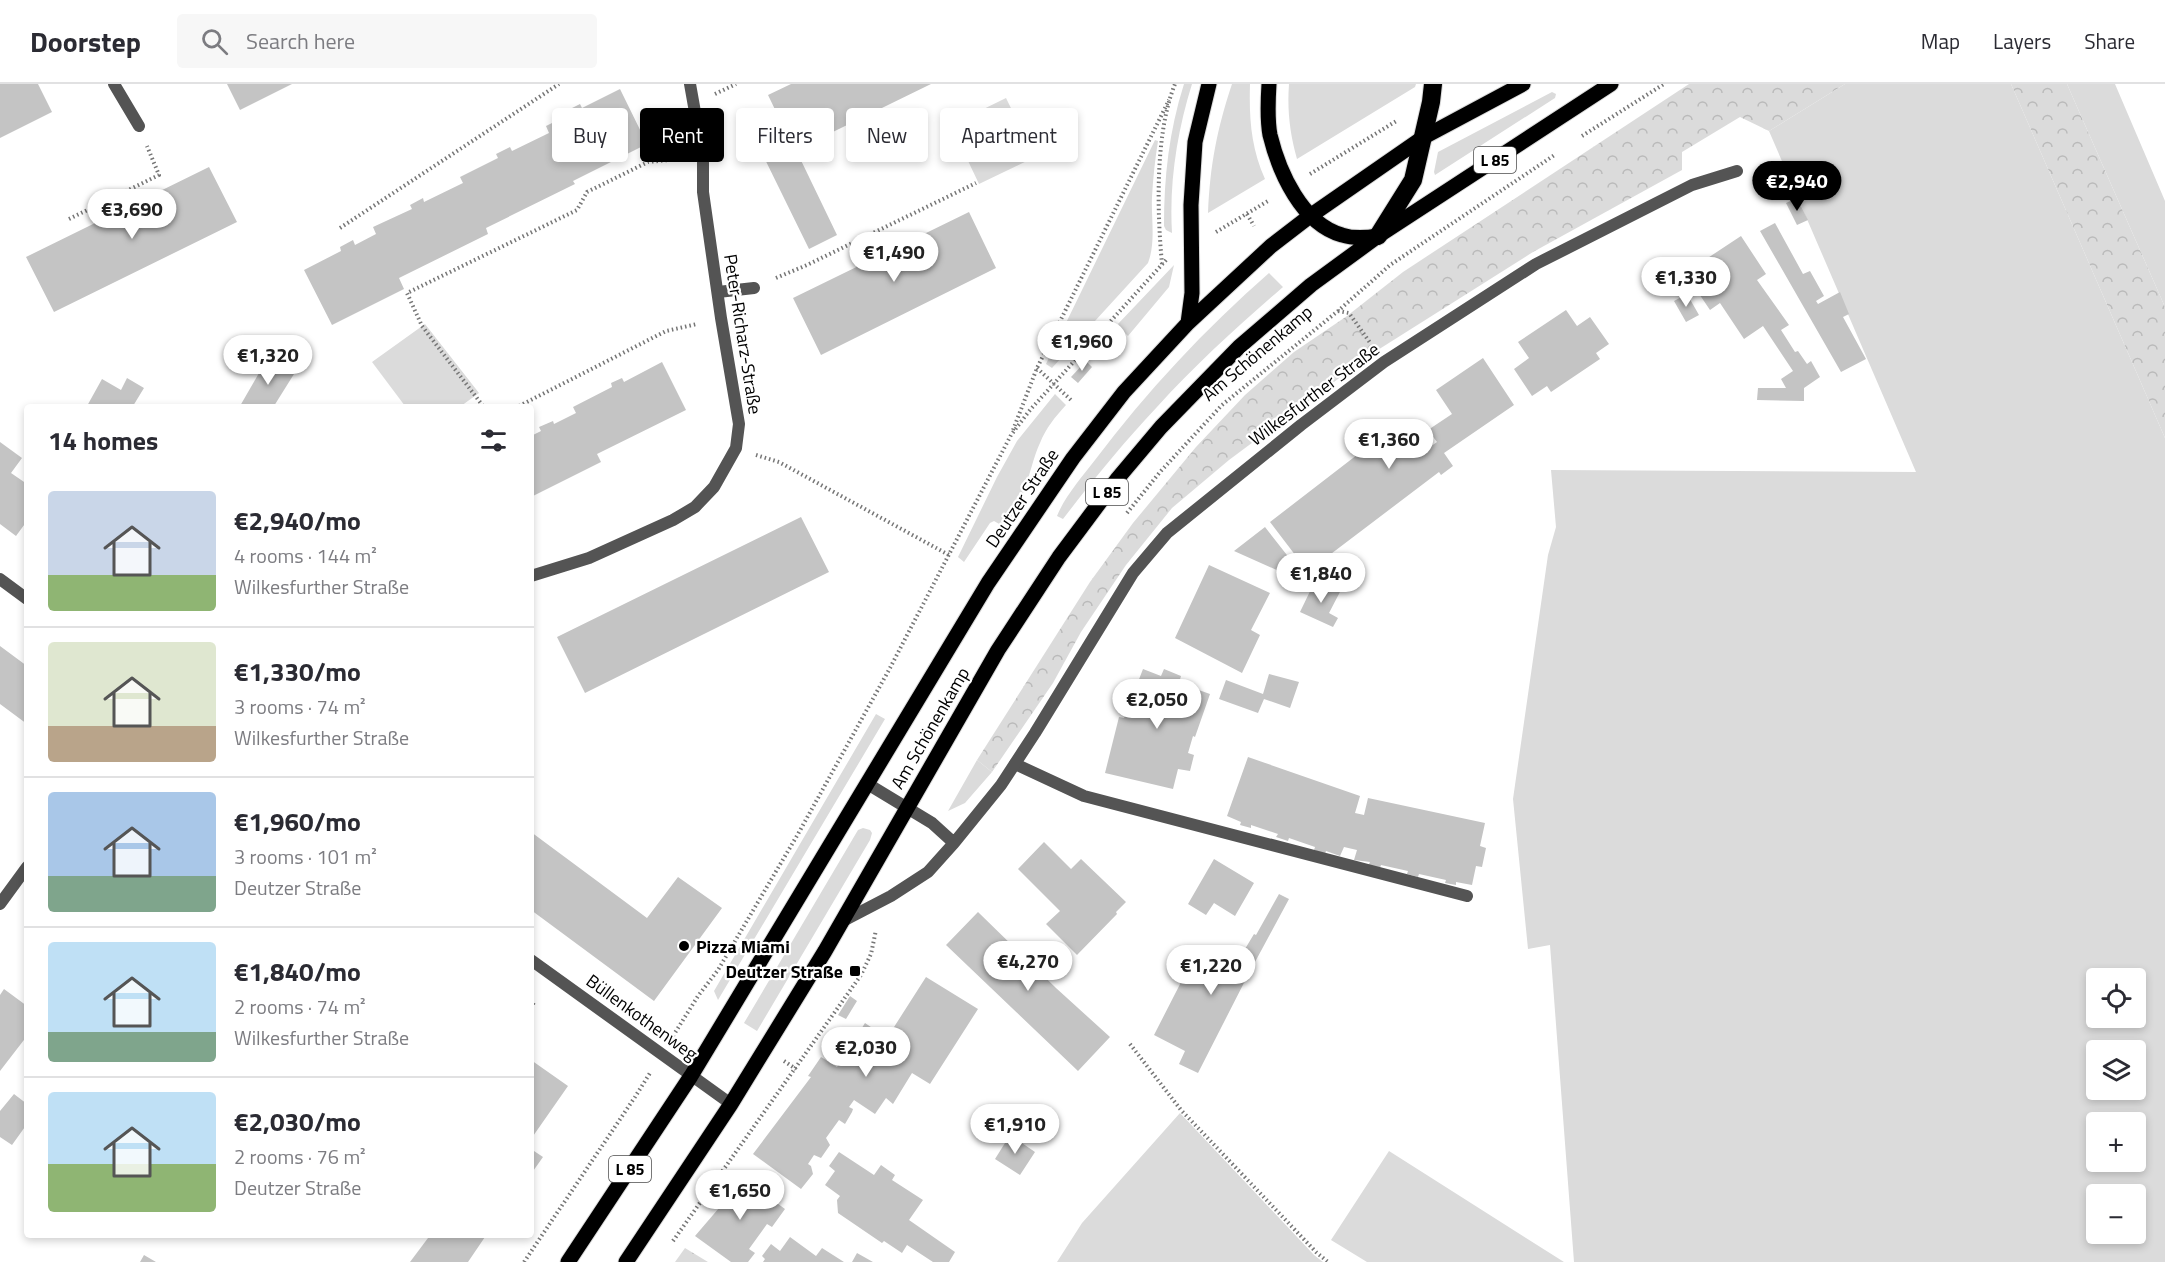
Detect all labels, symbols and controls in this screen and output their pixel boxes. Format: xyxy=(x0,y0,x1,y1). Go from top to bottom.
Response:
search box xyxy=(177,14,597,68)
text: Doorstep xyxy=(30,20,141,63)
text: Search here xyxy=(246,24,355,58)
icon: search xyxy=(198,25,231,58)
text: Map xyxy=(1921,25,1960,57)
text: Layers xyxy=(1993,25,2051,57)
text: Share xyxy=(2084,25,2135,57)
chip: Buy xyxy=(552,108,628,162)
chip: Rent xyxy=(640,108,724,162)
chip: Filters xyxy=(736,108,834,162)
chip: New xyxy=(846,108,928,162)
chip: Apartment xyxy=(940,108,1078,162)
road number: L 85 xyxy=(1474,147,1516,173)
pin: €2,940 xyxy=(1748,161,1846,212)
text: €2,940 xyxy=(1766,165,1828,196)
pin: €3,690 xyxy=(83,189,181,240)
text: €3,690 xyxy=(101,193,163,224)
pin: €1,490 xyxy=(845,232,943,283)
text: €1,490 xyxy=(863,236,925,267)
street label: Peter-Richarz-Straße xyxy=(717,252,769,416)
pin: €1,330 xyxy=(1637,257,1735,308)
text: €1,330 xyxy=(1655,261,1717,292)
street label: Am Schönenkamp xyxy=(1196,299,1318,407)
pin: €1,960 xyxy=(1033,321,1131,372)
text: €1,960 xyxy=(1051,325,1113,356)
pin: €1,320 xyxy=(219,335,317,386)
street label: Wilkesfurther Straße xyxy=(1243,336,1385,452)
text: €1,320 xyxy=(237,339,299,370)
pin: €1,360 xyxy=(1340,419,1438,470)
text: 14 homes xyxy=(48,421,158,460)
text: €1,360 xyxy=(1358,423,1420,454)
icon: filters xyxy=(477,424,510,457)
street label: Deutzer Straße xyxy=(979,443,1065,553)
road number: L 85 xyxy=(1086,479,1128,505)
text: €2,940/mo xyxy=(234,501,361,540)
icon: home xyxy=(96,515,168,587)
text: 4 rooms · 144 m² xyxy=(234,540,377,571)
pin: €1,840 xyxy=(1272,553,1370,604)
text: €1,840 xyxy=(1290,557,1352,588)
text: Wilkesfurther Straße xyxy=(234,571,409,602)
text: €1,330/mo xyxy=(234,652,361,691)
street label: Am Schönenkamp xyxy=(884,662,976,794)
icon: home xyxy=(96,666,168,738)
pin: €2,050 xyxy=(1108,679,1206,730)
text: €2,050 xyxy=(1126,683,1188,714)
text: 3 rooms · 74 m² xyxy=(234,691,366,722)
text: Wilkesfurther Straße xyxy=(234,722,409,753)
text: €1,960/mo xyxy=(234,802,361,841)
icon: home xyxy=(96,816,168,888)
text: 3 rooms · 101 m² xyxy=(234,841,377,872)
text: Deutzer Straße xyxy=(234,872,361,903)
place label: Pizza Miami xyxy=(696,933,790,960)
marker: Pizza Miami xyxy=(677,939,691,953)
pin: €4,270 xyxy=(979,941,1077,992)
text: €4,270 xyxy=(997,945,1059,976)
pin: €1,220 xyxy=(1162,945,1260,996)
text: €1,220 xyxy=(1180,949,1242,980)
text: €1,840/mo xyxy=(234,952,361,991)
place label: Deutzer Straße xyxy=(725,958,843,985)
marker: Deutzer Straße xyxy=(848,964,862,978)
icon: home xyxy=(96,966,168,1038)
street label: Büllenkothenweg xyxy=(581,967,703,1067)
map controls xyxy=(2086,968,2146,1244)
button: locate xyxy=(2086,968,2146,1028)
text: 2 rooms · 74 m² xyxy=(234,991,366,1022)
text: Wilkesfurther Straße xyxy=(234,1022,409,1053)
pin: €2,030 xyxy=(817,1027,915,1078)
text: €2,030 xyxy=(835,1031,897,1062)
button: layers xyxy=(2086,1040,2146,1100)
text: €2,030/mo xyxy=(234,1102,361,1141)
pin: €1,910 xyxy=(966,1104,1064,1155)
text: €1,910 xyxy=(984,1108,1046,1139)
button: + xyxy=(2086,1112,2146,1172)
icon: home xyxy=(96,1116,168,1188)
text: 2 rooms · 76 m² xyxy=(234,1141,366,1172)
road number: L 85 xyxy=(609,1156,651,1182)
pin: €1,650 xyxy=(691,1170,789,1221)
text: Deutzer Straße xyxy=(234,1172,361,1203)
text: €1,650 xyxy=(709,1174,771,1205)
button: − xyxy=(2086,1184,2146,1244)

